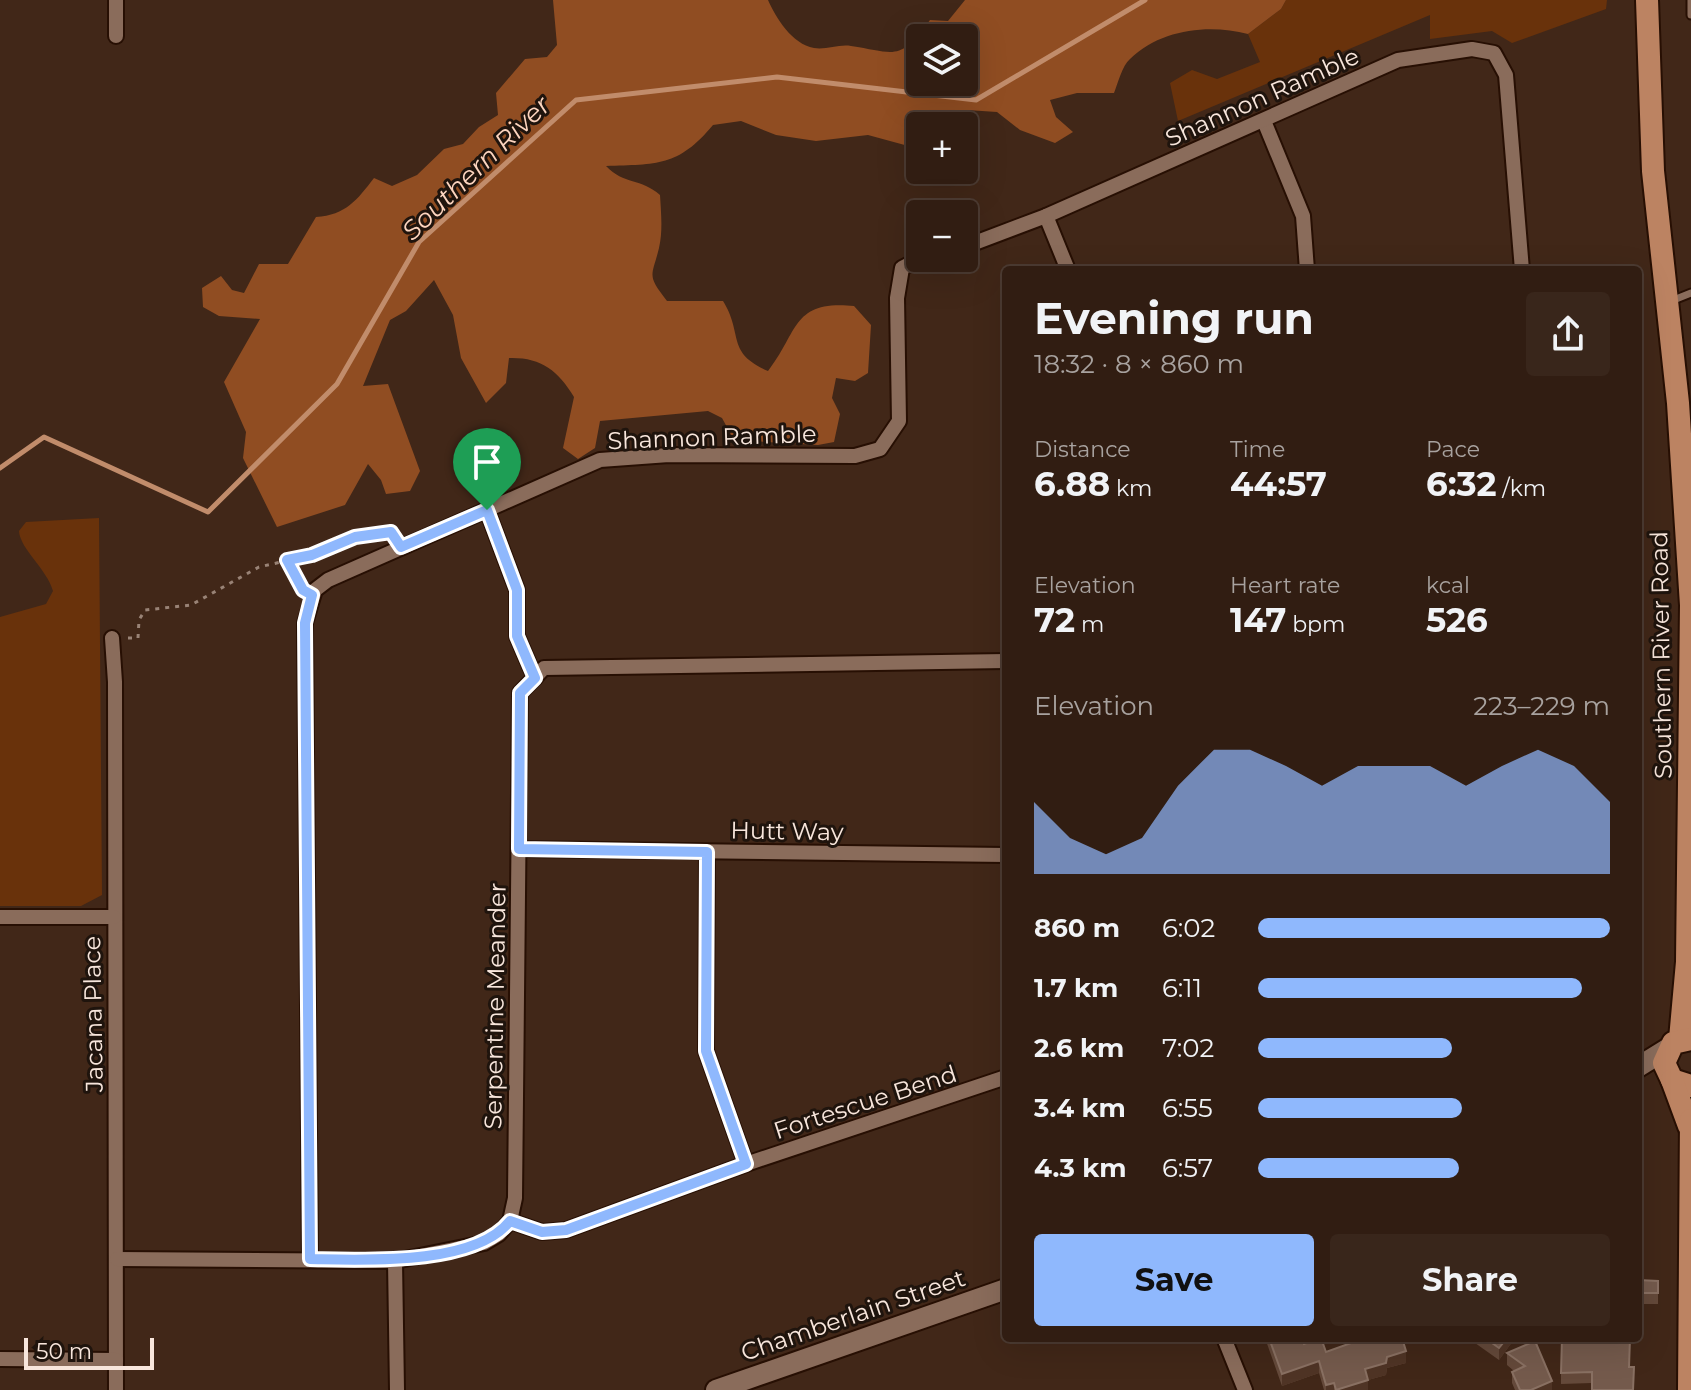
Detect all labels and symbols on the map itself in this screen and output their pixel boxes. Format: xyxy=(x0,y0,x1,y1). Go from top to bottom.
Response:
street label: Shannon Ramble xyxy=(1161,41,1363,153)
water label: Southern River xyxy=(395,89,557,247)
street label: Shannon Ramble xyxy=(607,419,817,455)
pin xyxy=(453,428,521,510)
street label: Southern River Road xyxy=(1644,531,1678,779)
street label: Hutt Way xyxy=(730,816,844,846)
street label: Serpentine Meander xyxy=(478,882,512,1130)
street label: Jacana Place xyxy=(77,936,109,1093)
street label: Fortescue Bend xyxy=(770,1059,960,1145)
street label: Chamberlain Street xyxy=(737,1263,969,1367)
scale bar xyxy=(24,1334,154,1370)

